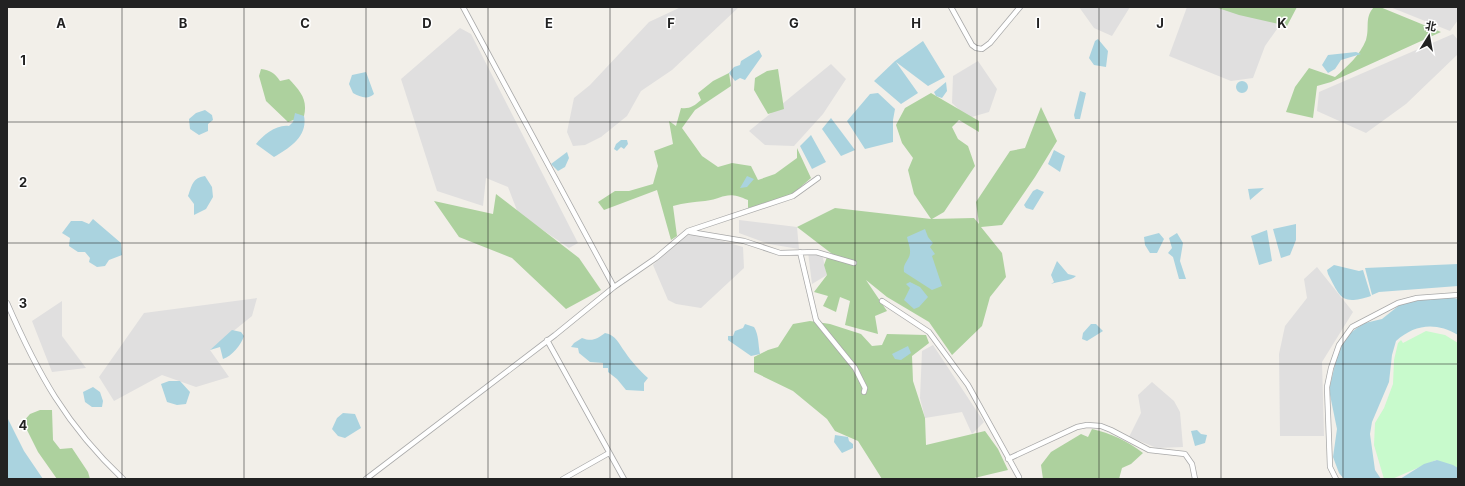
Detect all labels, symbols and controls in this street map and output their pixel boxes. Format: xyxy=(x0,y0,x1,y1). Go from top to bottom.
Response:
text: A xyxy=(56,15,66,31)
text: B xyxy=(179,15,188,31)
text: C xyxy=(300,15,310,31)
text: D xyxy=(422,15,432,31)
text: E xyxy=(545,15,553,31)
text: F xyxy=(667,15,675,31)
text: G xyxy=(789,15,799,31)
text: H xyxy=(911,15,921,31)
text: I xyxy=(1036,15,1040,31)
text: J xyxy=(1156,15,1164,31)
text: K xyxy=(1277,15,1287,31)
north arrow xyxy=(1409,16,1449,56)
text: 北 xyxy=(1424,18,1438,34)
text: 1 xyxy=(20,52,26,68)
text: 2 xyxy=(19,174,27,190)
text: 3 xyxy=(19,295,27,311)
text: 4 xyxy=(19,417,28,433)

